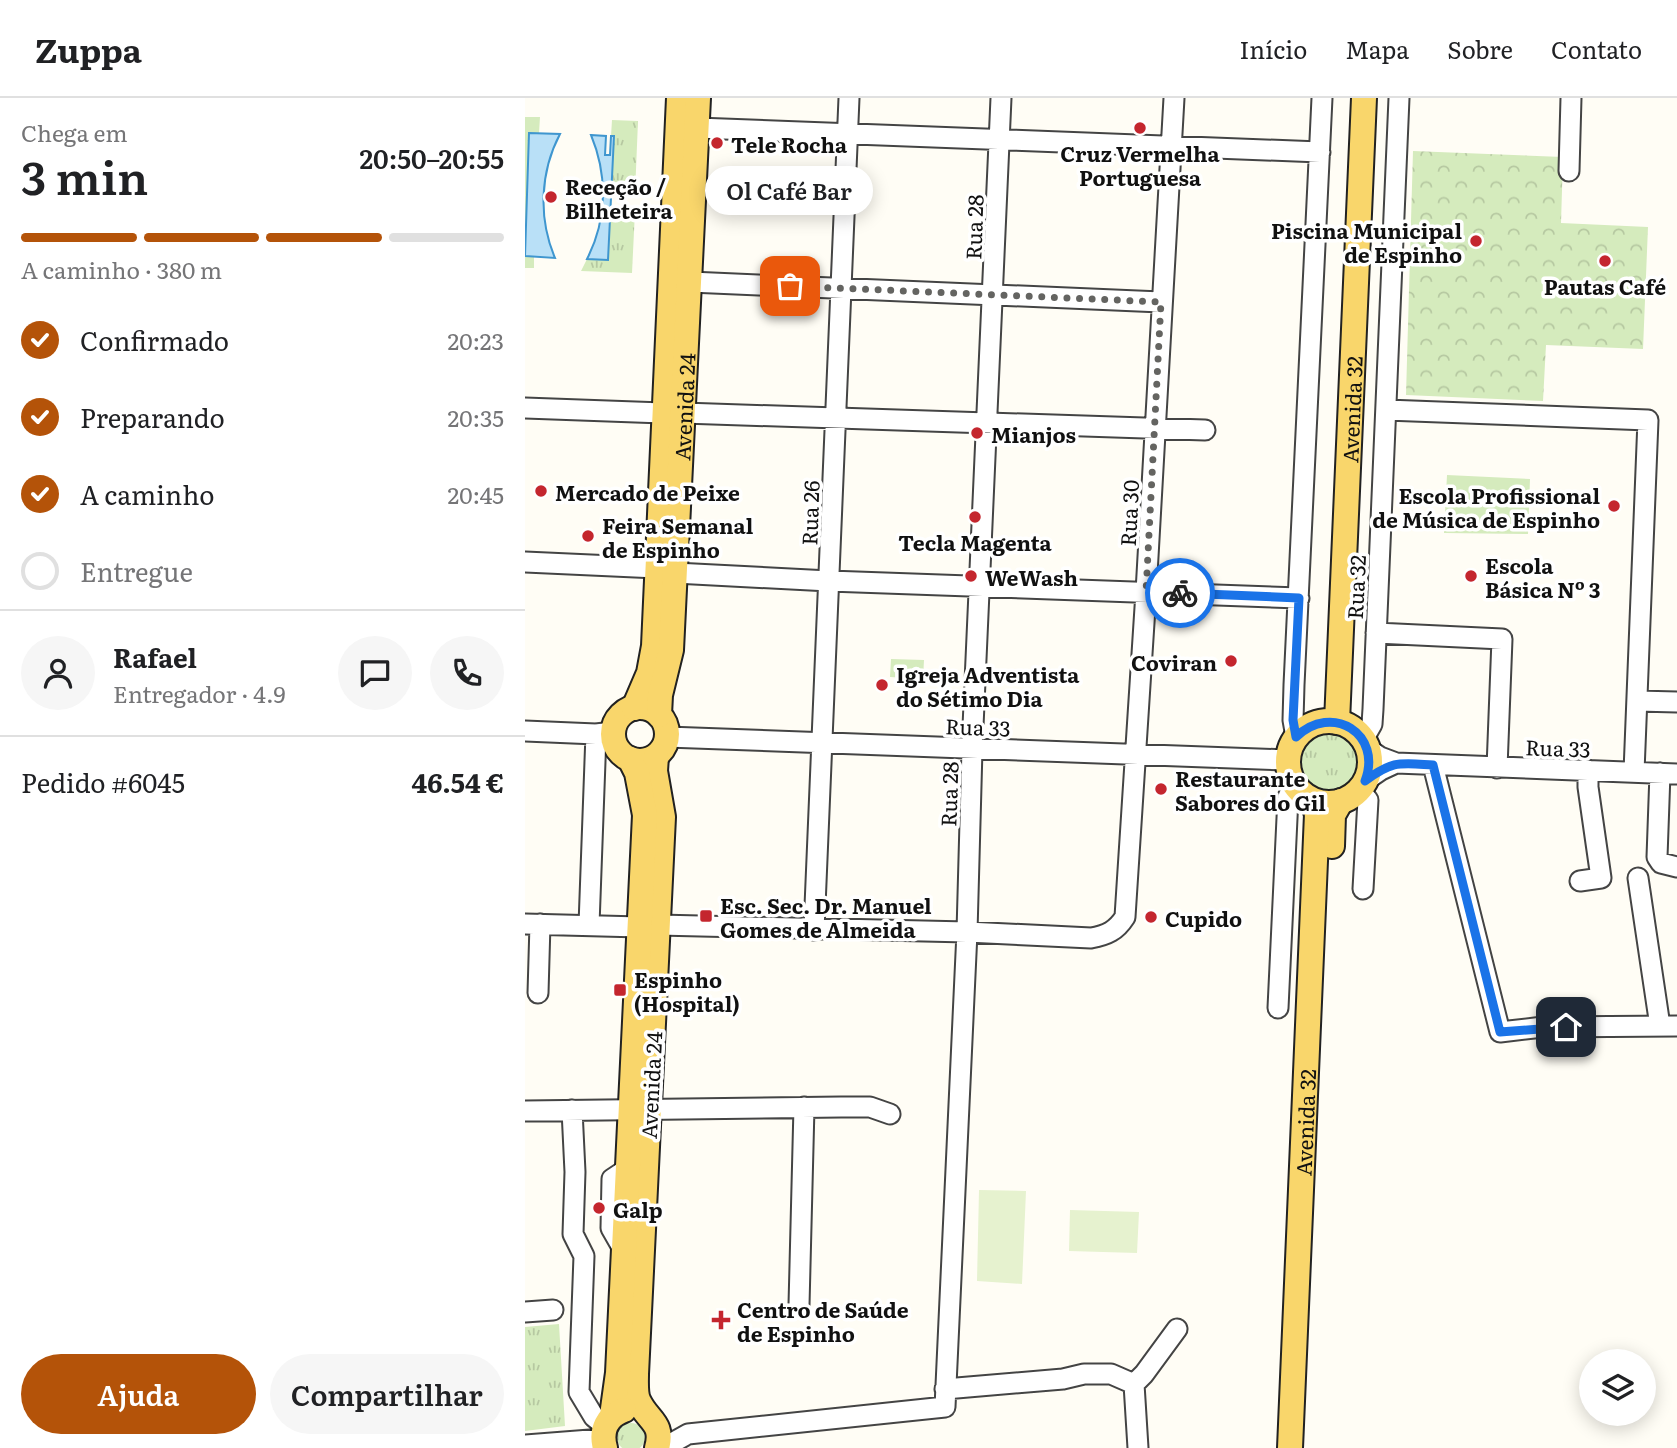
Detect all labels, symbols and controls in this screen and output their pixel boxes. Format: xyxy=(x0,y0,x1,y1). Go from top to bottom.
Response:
text: Zuppa xyxy=(35,24,142,73)
text: Início xyxy=(1240,31,1307,66)
text: Mapa xyxy=(1345,31,1409,66)
text: Sobre xyxy=(1447,31,1513,66)
text: Contato xyxy=(1551,31,1642,66)
text: Chega em xyxy=(21,115,128,149)
marker: Cruz Vermelha Portuguesa xyxy=(1132,120,1148,136)
place label: Tele Rocha xyxy=(731,128,848,159)
marker: Tele Rocha xyxy=(709,135,725,151)
place label: Cruz Vermelha Portuguesa xyxy=(1060,137,1221,192)
text: 20:50–20:55 xyxy=(359,138,504,177)
text: 3 min xyxy=(21,141,148,209)
callout: Ol Café Bar xyxy=(706,167,874,216)
place label: Receção / Bilheteira xyxy=(565,170,674,225)
text: Ol Café Bar xyxy=(726,173,852,207)
marker: Receção / Bilheteira xyxy=(543,189,559,205)
street label: Rua 28 xyxy=(956,194,990,260)
place label: Piscina Municipal de Espinho xyxy=(1271,214,1462,269)
marker: Piscina Municipal de Espinho xyxy=(1468,233,1484,249)
text: A caminho · 380 m xyxy=(21,252,222,286)
marker: Pautas Café xyxy=(1597,253,1613,269)
pin xyxy=(760,256,820,316)
icon: bag xyxy=(771,267,809,305)
place label: Pautas Café xyxy=(1544,270,1666,301)
text: Confirmado xyxy=(80,320,229,359)
icon: check xyxy=(21,321,59,359)
text: 20:23 xyxy=(447,323,504,357)
street label: Avenida 24 xyxy=(665,352,701,461)
street label: Avenida 32 xyxy=(1333,355,1368,463)
text: Preparando xyxy=(80,397,225,436)
icon: check xyxy=(21,398,59,436)
text: 20:35 xyxy=(448,400,504,434)
place label: Mianjos xyxy=(991,418,1076,449)
marker: Mianjos xyxy=(969,425,985,441)
text: A caminho xyxy=(80,474,214,513)
icon: check xyxy=(21,475,59,513)
place label: Mercado de Peixe xyxy=(555,476,740,507)
text: 20:45 xyxy=(447,477,504,511)
street label: Rua 30 xyxy=(1111,479,1145,547)
place label: Escola Profissional de Música de Espinho xyxy=(1372,479,1600,534)
street label: Rua 26 xyxy=(792,480,826,546)
marker: Mercado de Peixe xyxy=(533,483,549,499)
marker: Escola Profissional de Música de Espinho xyxy=(1606,498,1622,514)
place label: Feira Semanal de Espinho xyxy=(602,509,754,564)
marker: Tecla Magenta xyxy=(967,509,983,525)
place label: Tecla Magenta xyxy=(898,526,1052,557)
marker: Feira Semanal de Espinho xyxy=(580,528,596,544)
place label: Escola Básica Nº 3 xyxy=(1485,549,1600,604)
text: Entregue xyxy=(80,551,193,590)
street label: Rua 32 xyxy=(1338,554,1372,620)
courier xyxy=(1145,558,1215,628)
place label: WeWash xyxy=(985,561,1078,592)
marker: WeWash xyxy=(963,568,979,584)
marker: Escola Básica Nº 3 xyxy=(1463,568,1479,584)
icon: bike xyxy=(1161,574,1199,612)
button: person xyxy=(21,636,95,710)
button: chat xyxy=(338,636,412,710)
button: phone xyxy=(430,636,504,710)
text: Rafael xyxy=(113,637,197,676)
place label: Coviran xyxy=(1131,646,1217,677)
marker: Coviran xyxy=(1223,653,1239,669)
place label: Igreja Adventista do Sétimo Dia xyxy=(896,658,1080,713)
text: Entregador · 4.9 xyxy=(113,676,286,710)
marker: Igreja Adventista do Sétimo Dia xyxy=(874,677,890,693)
street label: Rua 33 xyxy=(945,709,1011,743)
street label: Rua 33 xyxy=(1525,730,1591,764)
street label: Rua 28 xyxy=(931,761,965,827)
text: Pedido #6045 xyxy=(21,762,185,801)
text: 46.54 € xyxy=(411,762,504,801)
place label: Restaurante Sabores do Gil xyxy=(1175,762,1326,817)
marker: Restaurante Sabores do Gil xyxy=(1153,781,1169,797)
place label: Esc. Sec. Dr. Manuel Gomes de Almeida xyxy=(720,889,932,944)
place label: Cupido xyxy=(1165,902,1242,933)
marker: Esc. Sec. Dr. Manuel Gomes de Almeida xyxy=(698,908,714,924)
marker: Cupido xyxy=(1143,909,1159,925)
place label: Espinho (Hospital) xyxy=(634,963,740,1018)
marker: Espinho (Hospital) xyxy=(612,982,628,998)
pin xyxy=(1536,997,1596,1057)
icon: home xyxy=(1547,1008,1585,1046)
street label: Avenida 24 xyxy=(632,1030,668,1140)
street label: Avenida 32 xyxy=(1286,1068,1322,1176)
place label: Galp xyxy=(613,1193,663,1224)
marker: Galp xyxy=(591,1200,607,1216)
place label: Centro de Saúde de Espinho xyxy=(737,1293,909,1348)
marker: Centro de Saúde de Espinho xyxy=(711,1310,731,1330)
map controls xyxy=(1579,1349,1656,1426)
button: layers xyxy=(1579,1349,1656,1426)
button: Ajuda xyxy=(21,1354,256,1434)
button: Compartilhar xyxy=(270,1354,504,1434)

